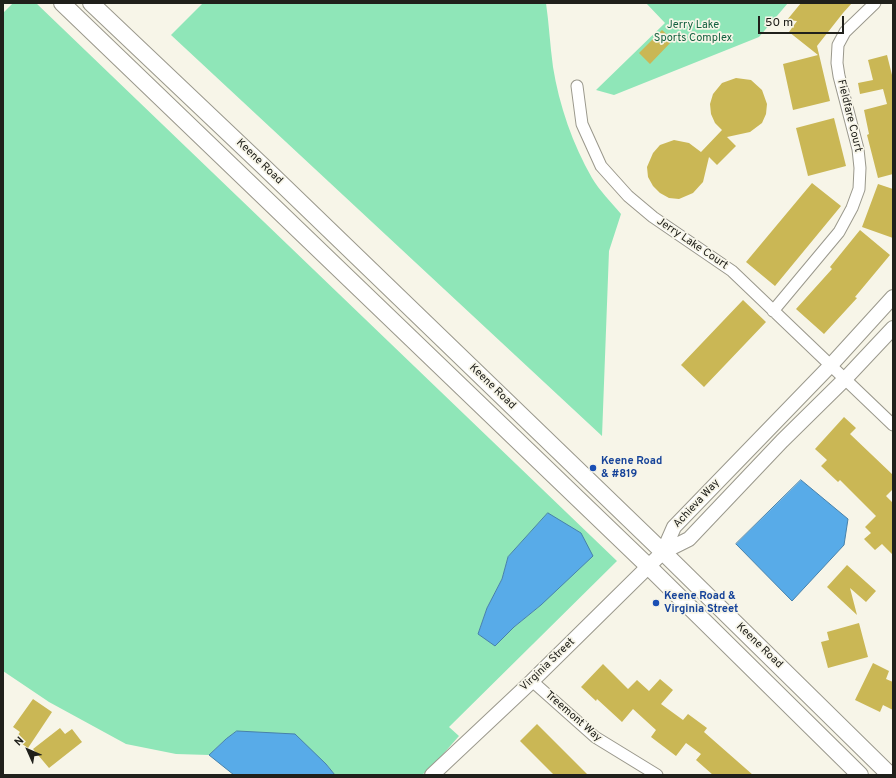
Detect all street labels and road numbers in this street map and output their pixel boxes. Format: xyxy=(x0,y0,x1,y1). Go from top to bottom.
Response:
street label: Fieldfare Court xyxy=(834,78,864,154)
street label: Keene Road xyxy=(233,137,285,187)
street label: Jerry Lake Court xyxy=(654,215,730,273)
street label: Keene Road xyxy=(466,362,518,412)
street label: Achieva Way xyxy=(671,477,723,531)
street label: Keene Road xyxy=(733,621,785,671)
street label: Virginia Street xyxy=(518,636,578,694)
street label: Treemont Way xyxy=(542,689,604,745)

